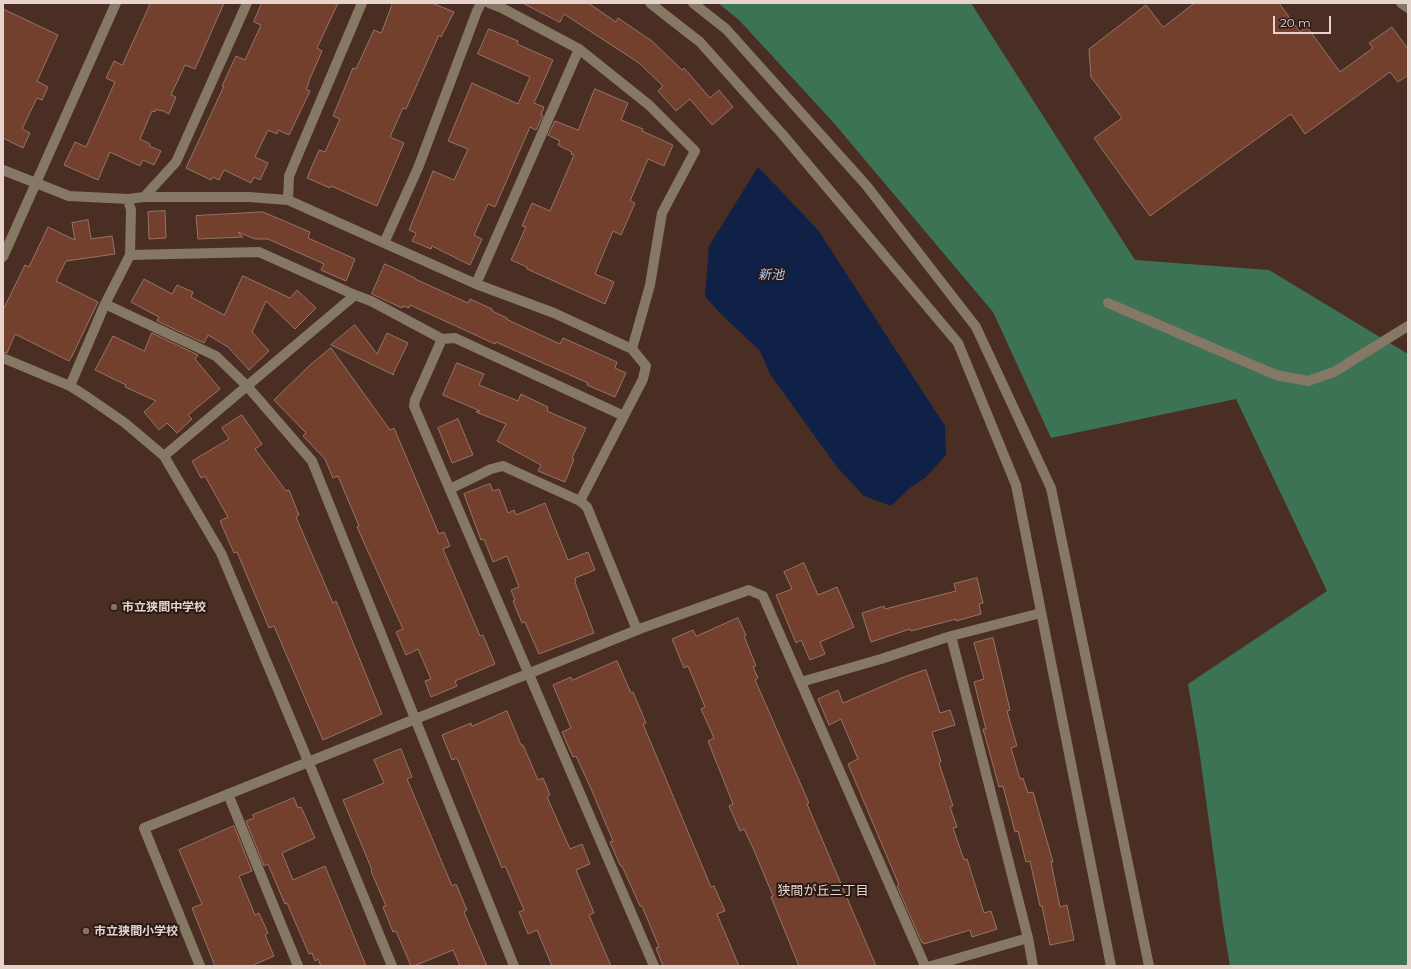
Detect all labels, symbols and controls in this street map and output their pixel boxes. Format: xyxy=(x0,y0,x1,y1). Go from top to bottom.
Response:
scale bar xyxy=(1275,8,1333,34)
text: 20 m xyxy=(1280,15,1311,30)
water label: 新池 xyxy=(758,267,784,283)
place label: 市立狭間中学校 xyxy=(122,600,206,614)
marker: 市立狭間中学校 xyxy=(109,602,119,612)
district label: 狭間が丘三丁目 xyxy=(778,883,868,899)
place label: 市立狭間小学校 xyxy=(94,924,178,938)
marker: 市立狭間小学校 xyxy=(81,926,91,936)

